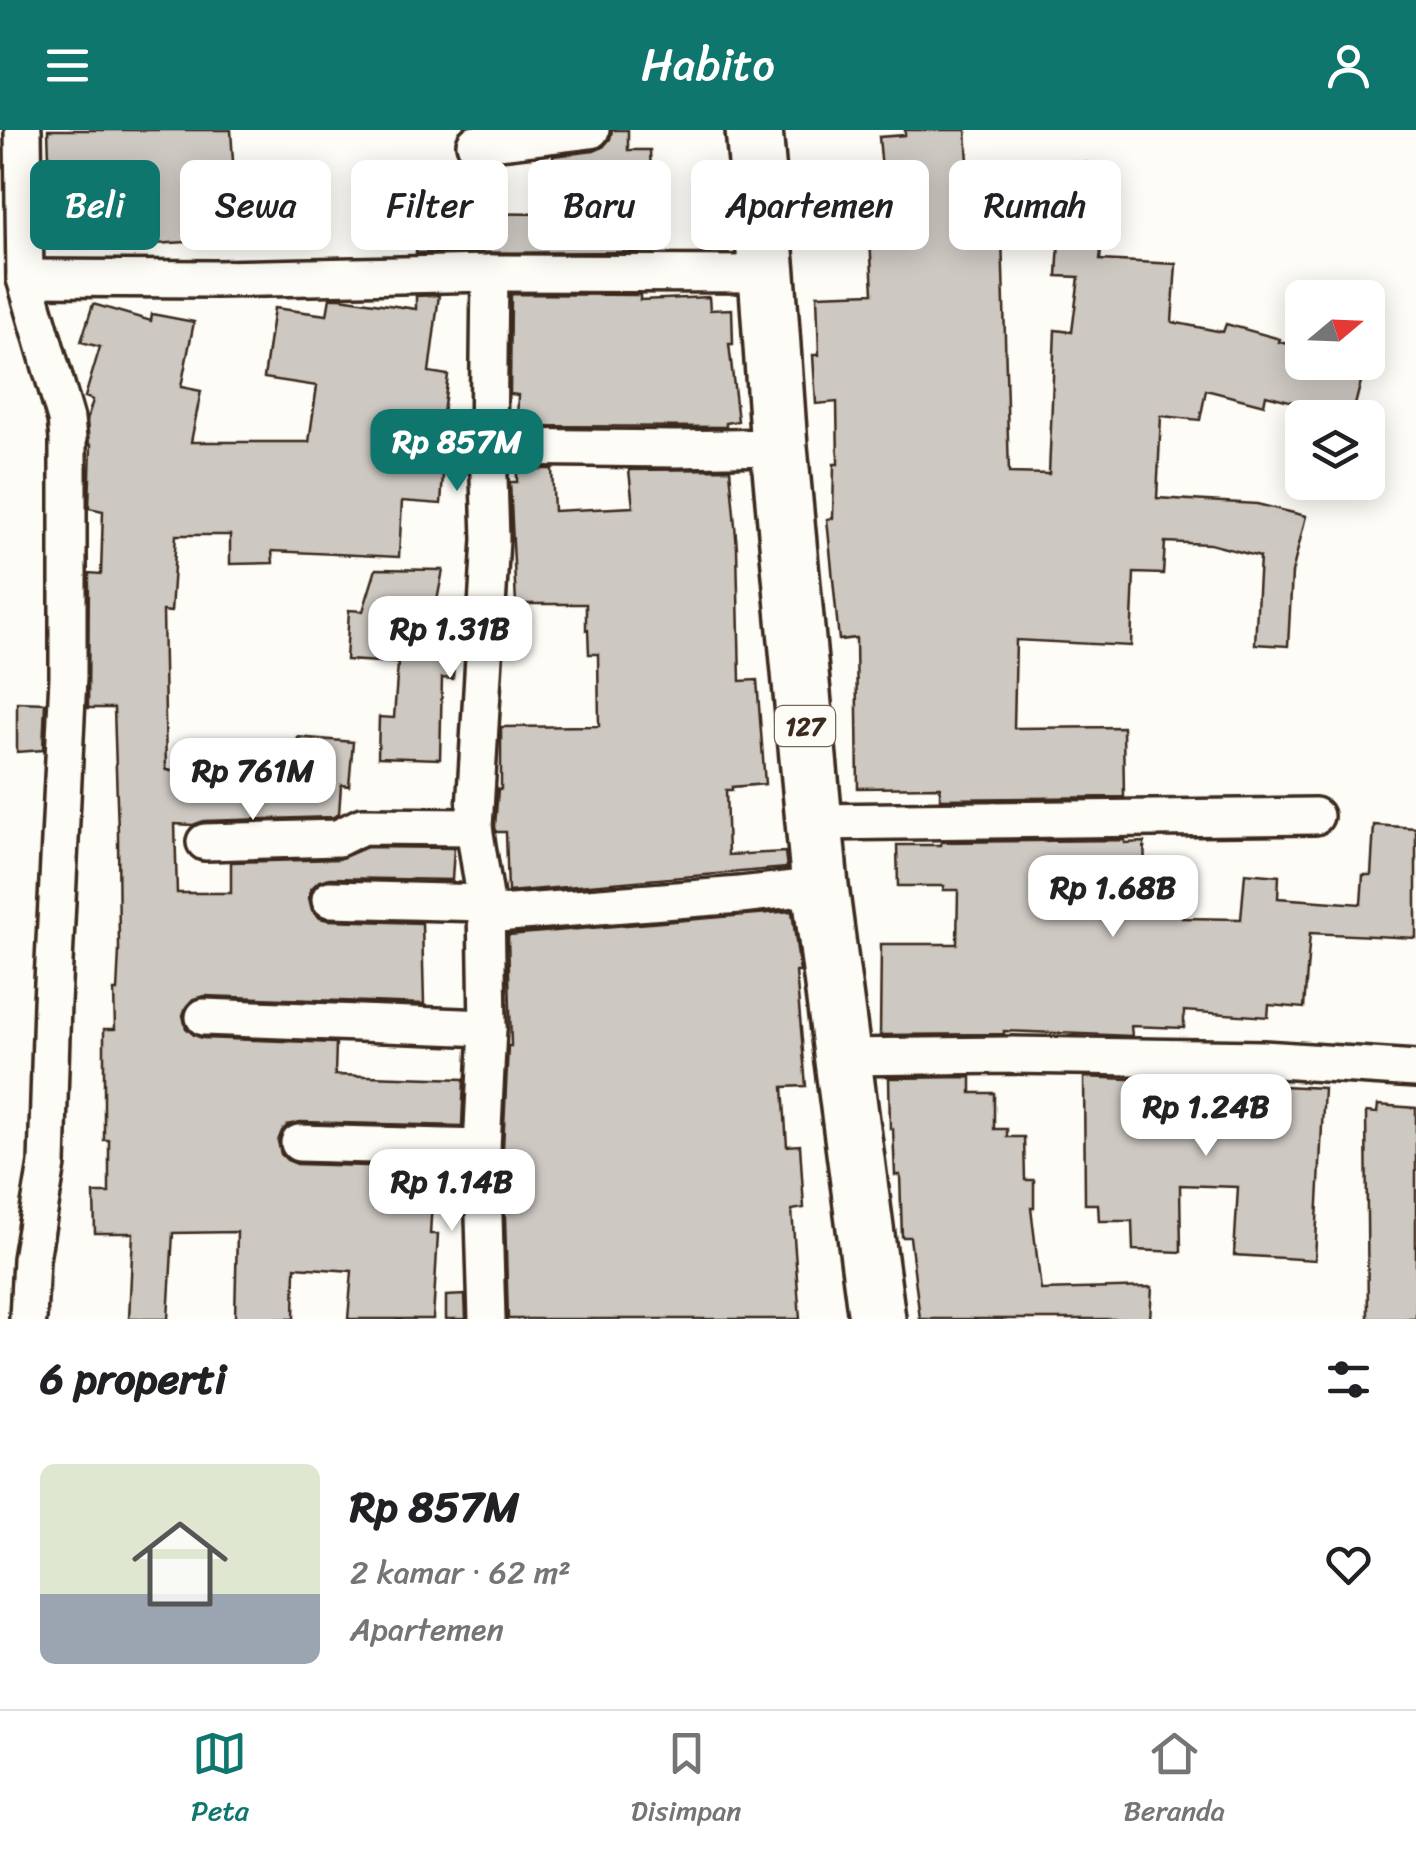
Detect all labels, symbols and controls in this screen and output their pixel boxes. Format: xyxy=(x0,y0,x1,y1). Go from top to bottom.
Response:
text: Habito xyxy=(641,25,775,105)
icon: menu xyxy=(40,38,95,93)
icon: person xyxy=(1321,38,1376,93)
chip: Beli xyxy=(30,160,160,250)
chip: Sewa xyxy=(180,160,331,250)
chip: Filter xyxy=(351,160,508,250)
chip: Baru xyxy=(528,160,671,250)
chip: Apartemen xyxy=(691,160,929,250)
chip: Rumah xyxy=(949,160,1121,250)
north arrow xyxy=(1285,280,1385,380)
map controls xyxy=(1285,280,1385,500)
button: layers xyxy=(1285,400,1385,500)
pin: Rp 857M xyxy=(365,409,549,494)
text: Rp 857M xyxy=(392,413,522,470)
pin: Rp 1.31B xyxy=(347,596,553,681)
text: Rp 1.31B xyxy=(390,600,510,657)
road number: 127 xyxy=(775,706,835,746)
pin: Rp 761M xyxy=(161,738,345,823)
text: Rp 761M xyxy=(192,742,314,799)
pin: Rp 1.68B xyxy=(1010,855,1216,940)
text: Rp 1.68B xyxy=(1050,859,1176,916)
pin: Rp 1.24B xyxy=(1103,1074,1309,1159)
text: Rp 1.24B xyxy=(1143,1078,1269,1135)
pin: Rp 1.14B xyxy=(349,1149,555,1234)
text: Rp 1.14B xyxy=(391,1153,513,1210)
text: 6 properti xyxy=(40,1342,226,1416)
icon: filters xyxy=(1321,1352,1376,1407)
text: Rp 857M xyxy=(350,1470,519,1544)
icon: home xyxy=(120,1504,240,1624)
icon: heart xyxy=(1321,1537,1376,1592)
text: 2 kamar · 62 m² xyxy=(350,1544,571,1601)
text: Apartemen xyxy=(350,1601,504,1658)
tab: Peta xyxy=(191,1726,249,1835)
tab: Disimpan xyxy=(631,1726,741,1835)
tab: Beranda xyxy=(1123,1726,1225,1835)

